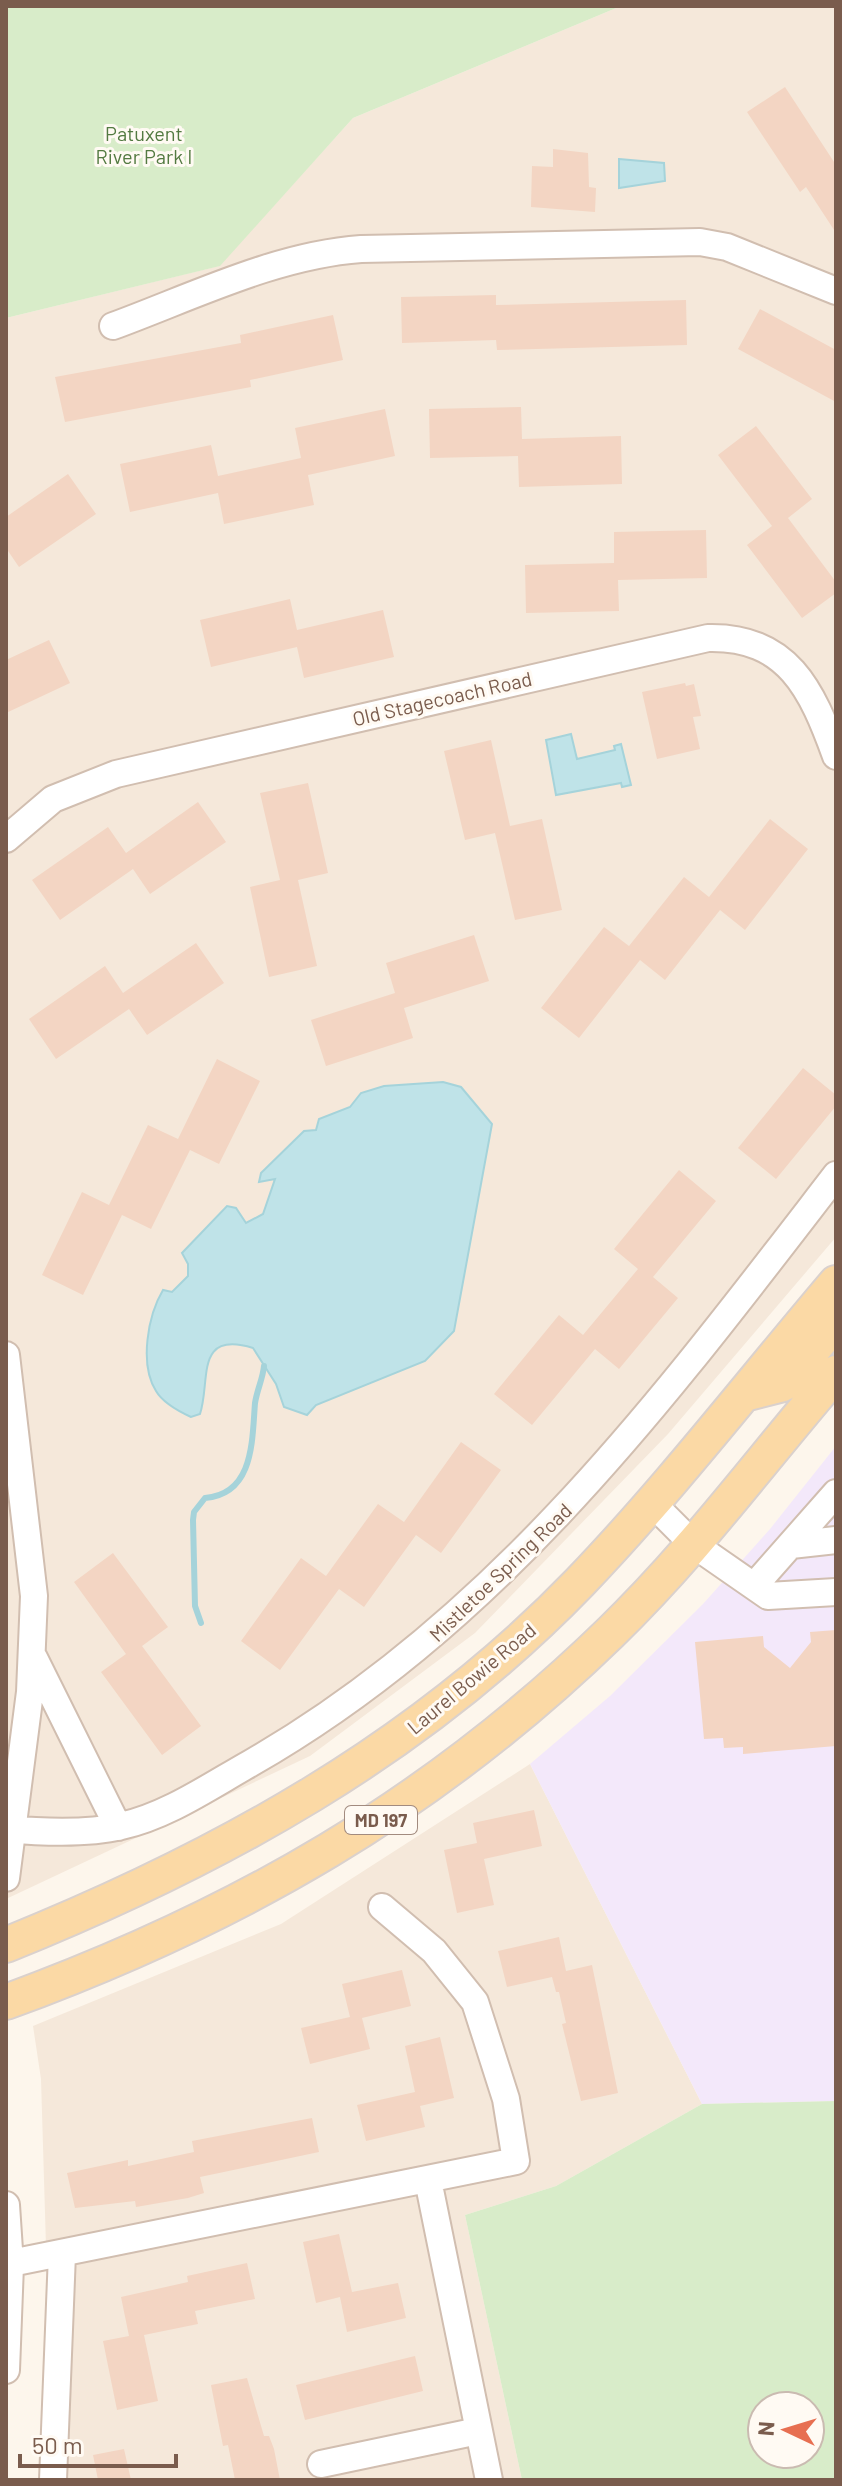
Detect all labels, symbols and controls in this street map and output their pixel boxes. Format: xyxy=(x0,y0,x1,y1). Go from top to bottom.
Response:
park label: Patuxent River Park I xyxy=(96,121,192,168)
street label: Old Stagecoach Road xyxy=(350,666,534,730)
street label: Mistletoe Spring Road xyxy=(424,1498,576,1646)
street label: Laurel Bowie Road xyxy=(402,1617,540,1739)
road number: MD 197 xyxy=(345,1806,417,1834)
north arrow xyxy=(746,2390,826,2470)
scale bar xyxy=(20,2418,176,2468)
text: N xyxy=(752,2420,779,2437)
text: 50 m xyxy=(32,2430,83,2459)

